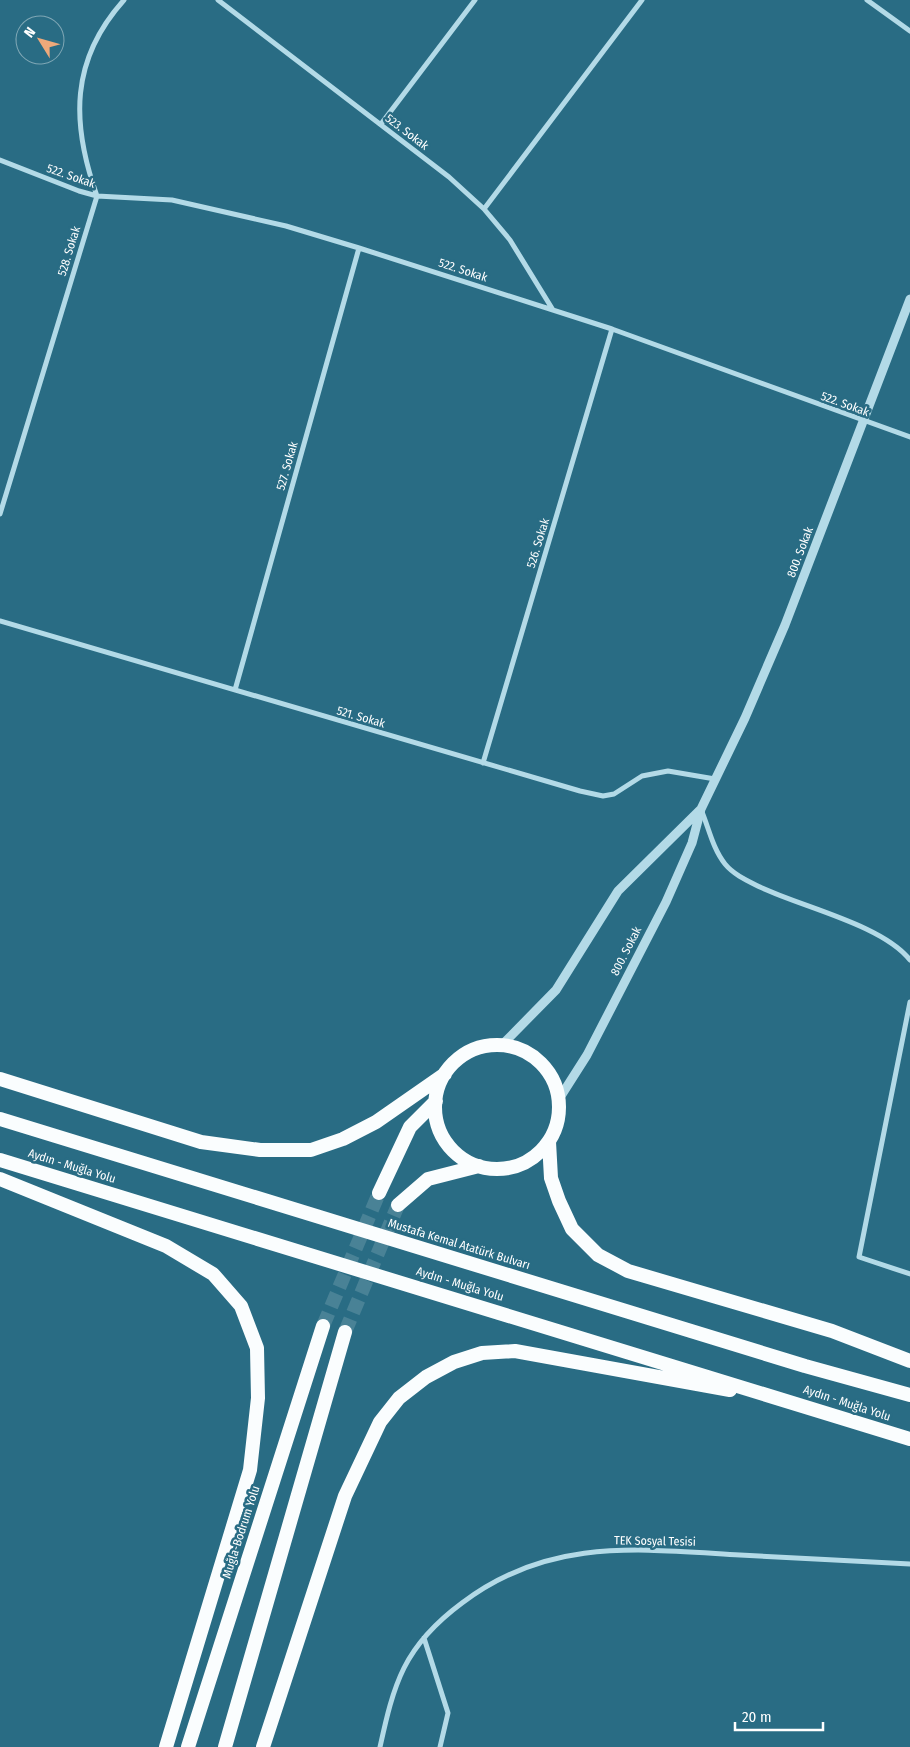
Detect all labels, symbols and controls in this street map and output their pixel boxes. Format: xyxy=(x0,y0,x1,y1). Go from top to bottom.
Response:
north arrow xyxy=(15,15,65,65)
text: N xyxy=(21,24,39,41)
street label: 523. Sokak xyxy=(383,111,432,153)
street label: 522. Sokak xyxy=(45,161,98,191)
street label: 528. Sokak xyxy=(55,224,83,278)
street label: 522. Sokak xyxy=(437,256,490,285)
street label: 522. Sokak xyxy=(819,389,871,419)
street label: 527. Sokak xyxy=(273,440,301,492)
street label: 526. Sokak xyxy=(524,516,552,570)
street label: 800. Sokak xyxy=(784,524,816,579)
street label: 521. Sokak xyxy=(335,703,387,731)
street label: 800. Sokak xyxy=(608,924,644,978)
street label: Aydın - Muğla Yolu xyxy=(27,1146,117,1186)
street label: Mustafa Kemal Atatürk Bulvarı xyxy=(386,1216,532,1272)
street label: Aydın - Muğla Yolu xyxy=(415,1264,505,1304)
street label: Aydın - Muğla Yolu xyxy=(802,1382,892,1424)
street label: Muğla-Bodrum Yolu xyxy=(219,1484,263,1580)
street label: TEK Sosyal Tesisi xyxy=(614,1533,696,1549)
scale bar xyxy=(735,1700,822,1732)
text: 20 m xyxy=(742,1708,772,1726)

